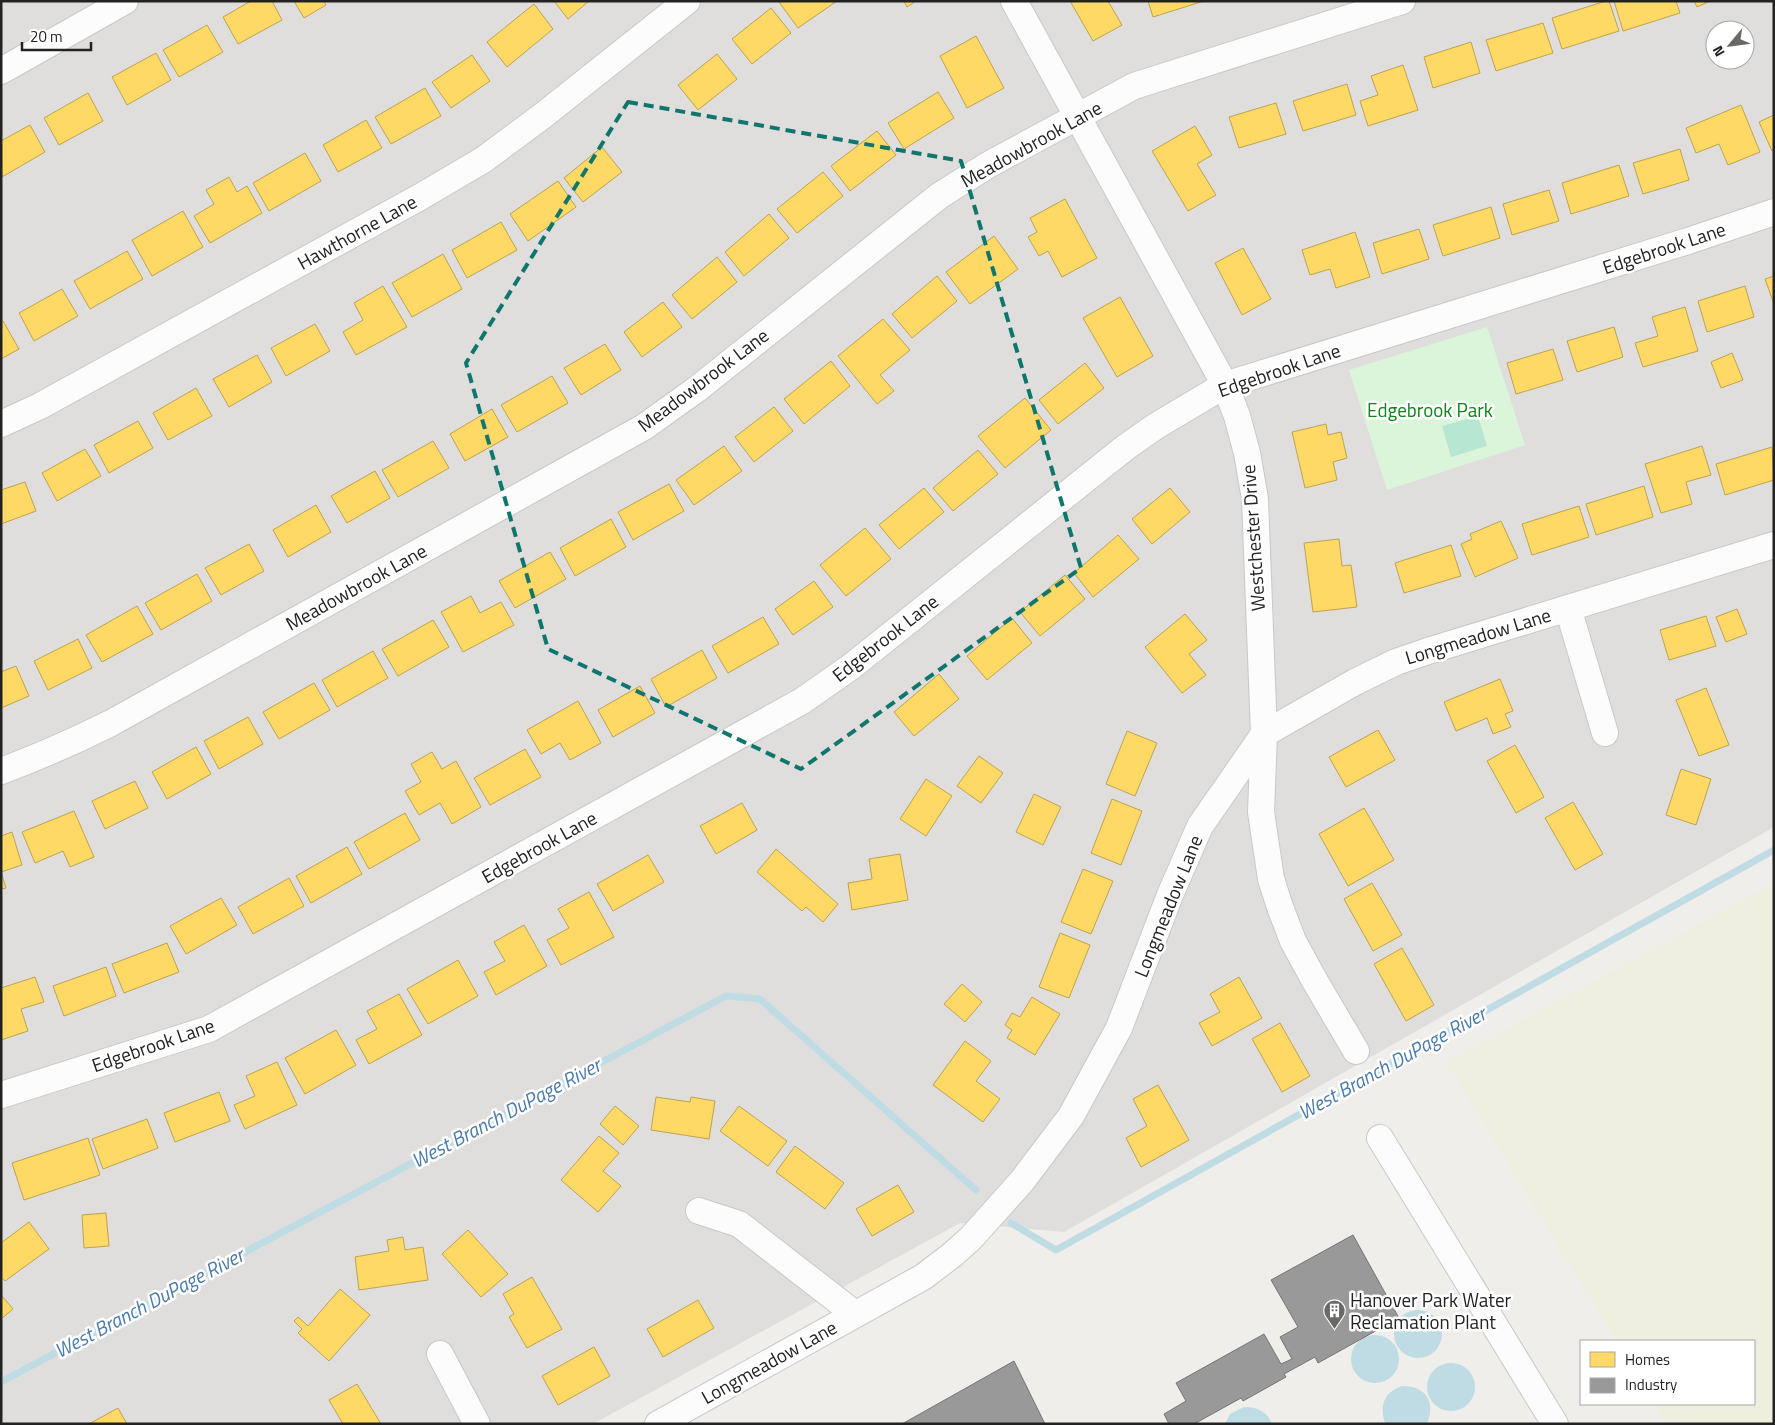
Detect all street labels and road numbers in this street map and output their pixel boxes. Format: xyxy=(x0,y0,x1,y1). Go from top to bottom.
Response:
street label: Meadowbrook Lane xyxy=(955,93,1107,194)
street label: Hawthorne Lane xyxy=(292,187,422,276)
street label: Edgebrook Lane xyxy=(1599,214,1729,281)
street label: Meadowbrook Lane xyxy=(631,321,774,439)
street label: Edgebrook Lane xyxy=(1214,335,1344,404)
street label: Westchester Drive xyxy=(1233,464,1272,612)
street label: Meadowbrook Lane xyxy=(280,536,432,637)
street label: Edgebrook Lane xyxy=(825,587,944,688)
street label: Longmeadow Lane xyxy=(1401,600,1554,671)
street label: Edgebrook Lane xyxy=(476,803,602,890)
street label: Longmeadow Lane xyxy=(1126,830,1209,981)
street label: Edgebrook Lane xyxy=(88,1010,218,1079)
street label: Longmeadow Lane xyxy=(696,1312,842,1411)

